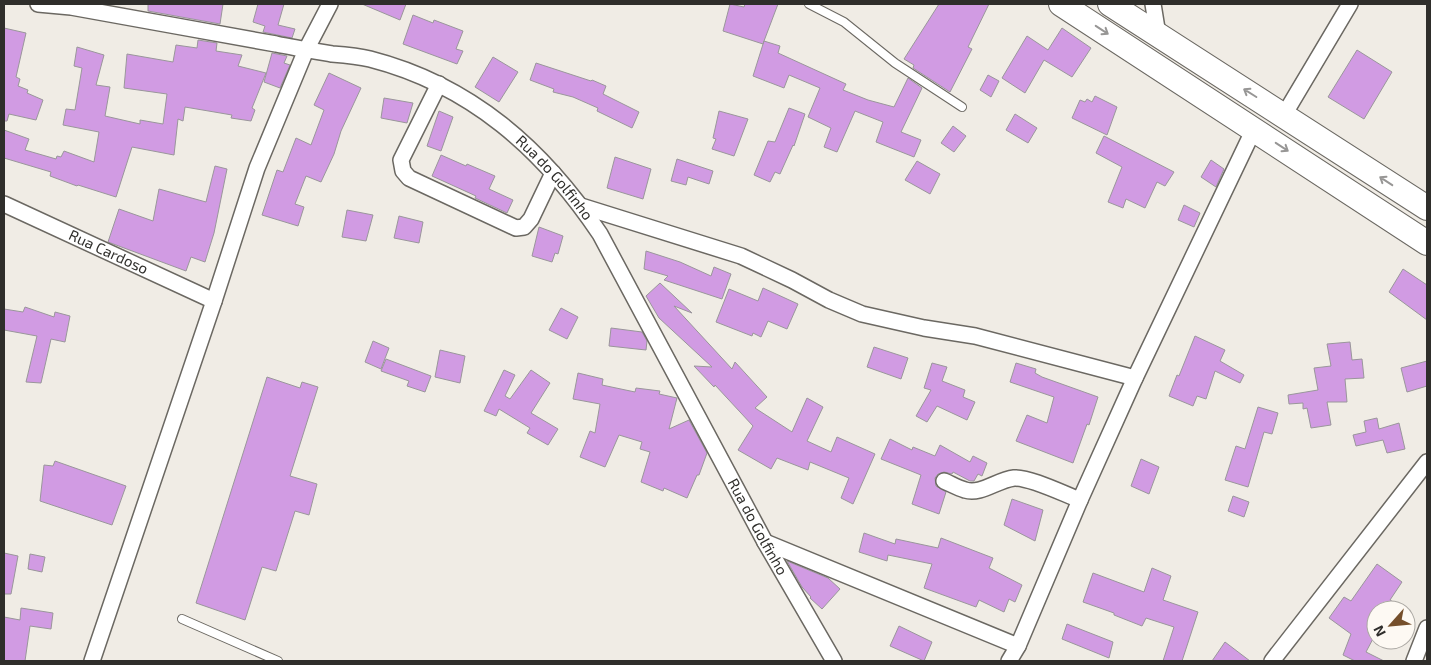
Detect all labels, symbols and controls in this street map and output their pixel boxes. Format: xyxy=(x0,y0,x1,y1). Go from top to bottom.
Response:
one-way arrow xyxy=(1094,26,1108,36)
one-way arrow xyxy=(1243,88,1257,98)
street label: Rua do Golfinho xyxy=(513,131,597,223)
one-way arrow xyxy=(1275,142,1289,152)
one-way arrow xyxy=(1380,176,1394,186)
street label: Rua Cardoso xyxy=(66,225,151,277)
street label: Rua do Golfinho xyxy=(725,475,792,578)
north arrow xyxy=(1366,600,1416,650)
text: N xyxy=(1369,623,1389,639)

